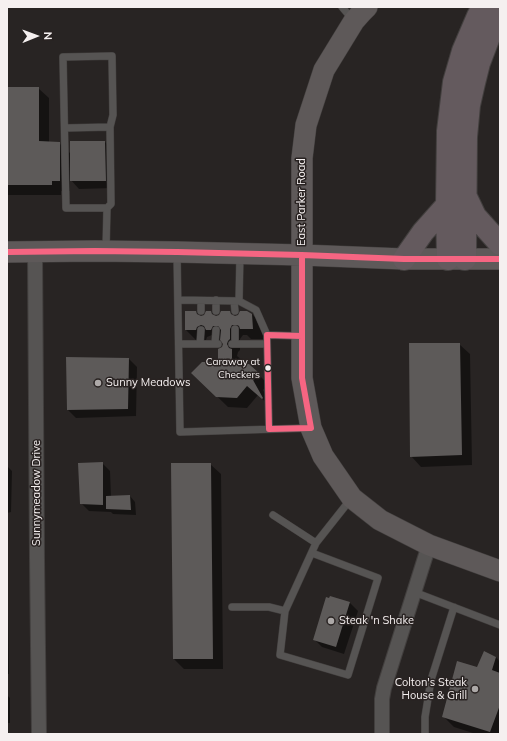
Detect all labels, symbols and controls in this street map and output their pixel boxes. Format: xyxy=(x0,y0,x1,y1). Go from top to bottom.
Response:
north arrow xyxy=(16,16,56,56)
text: N xyxy=(41,32,55,40)
street label: East Parker Road xyxy=(295,158,309,246)
place label: Caraway at Checkers xyxy=(206,356,260,380)
marker: Caraway at Checkers xyxy=(263,363,273,373)
place label: Sunny Meadows xyxy=(106,376,190,390)
marker: Sunny Meadows xyxy=(93,378,103,388)
street label: Sunnymeadow Drive xyxy=(30,440,44,546)
place label: Steak 'n Shake xyxy=(339,614,414,628)
marker: Steak 'n Shake xyxy=(326,616,336,626)
place label: Colton's Steak House & Grill xyxy=(395,676,467,702)
marker: Colton's Steak House & Grill xyxy=(470,684,480,694)

